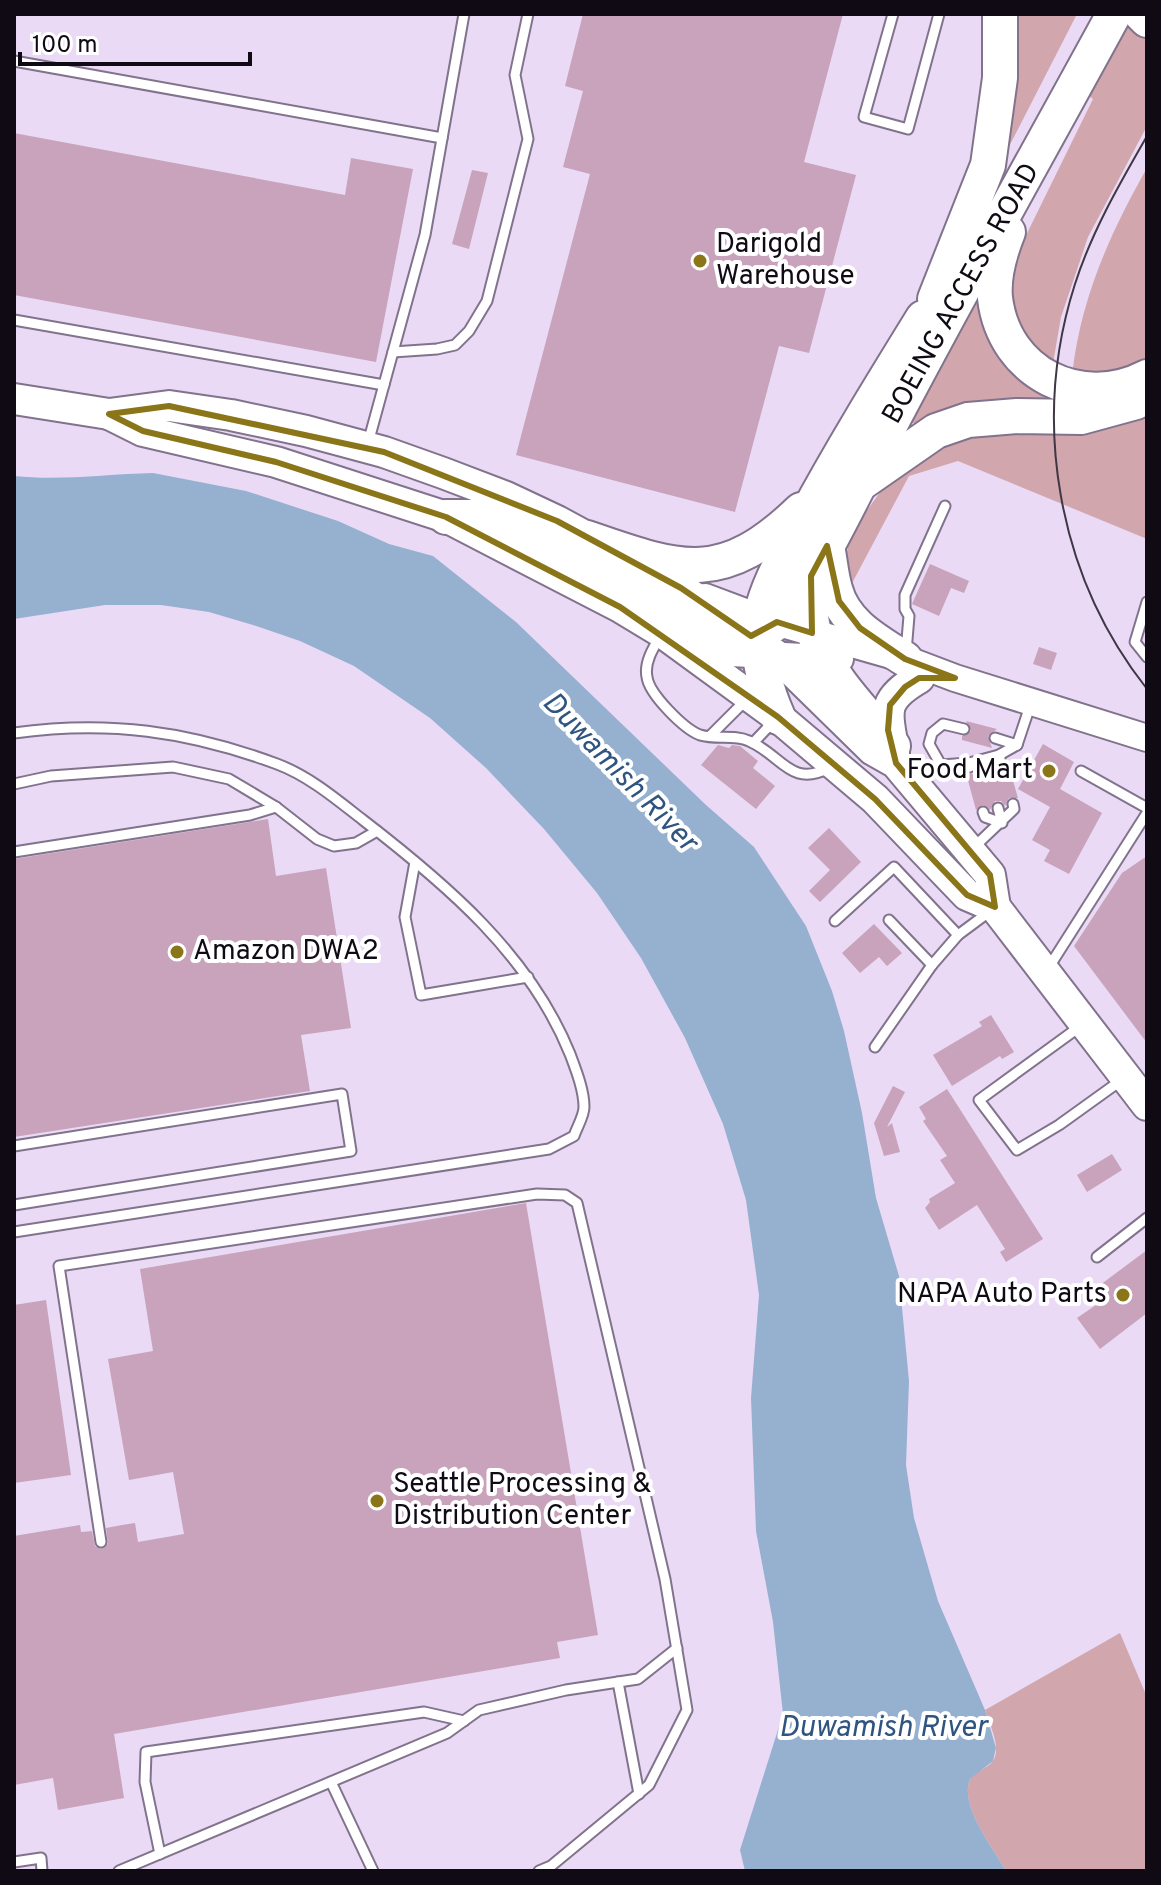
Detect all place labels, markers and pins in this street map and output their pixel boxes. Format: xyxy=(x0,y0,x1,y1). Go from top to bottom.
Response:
place label: Darigold Warehouse xyxy=(716,227,855,295)
marker: Darigold Warehouse xyxy=(691,252,709,270)
place label: Food Mart xyxy=(906,753,1033,789)
marker: Food Mart xyxy=(1040,762,1058,780)
place label: Amazon DWA2 xyxy=(193,934,379,970)
marker: Amazon DWA2 xyxy=(168,943,186,961)
place label: NAPA Auto Parts xyxy=(897,1277,1107,1313)
marker: NAPA Auto Parts xyxy=(1114,1286,1132,1304)
place label: Seattle Processing & Distribution Center xyxy=(393,1467,651,1535)
marker: Seattle Processing & Distribution Center xyxy=(368,1492,386,1510)

